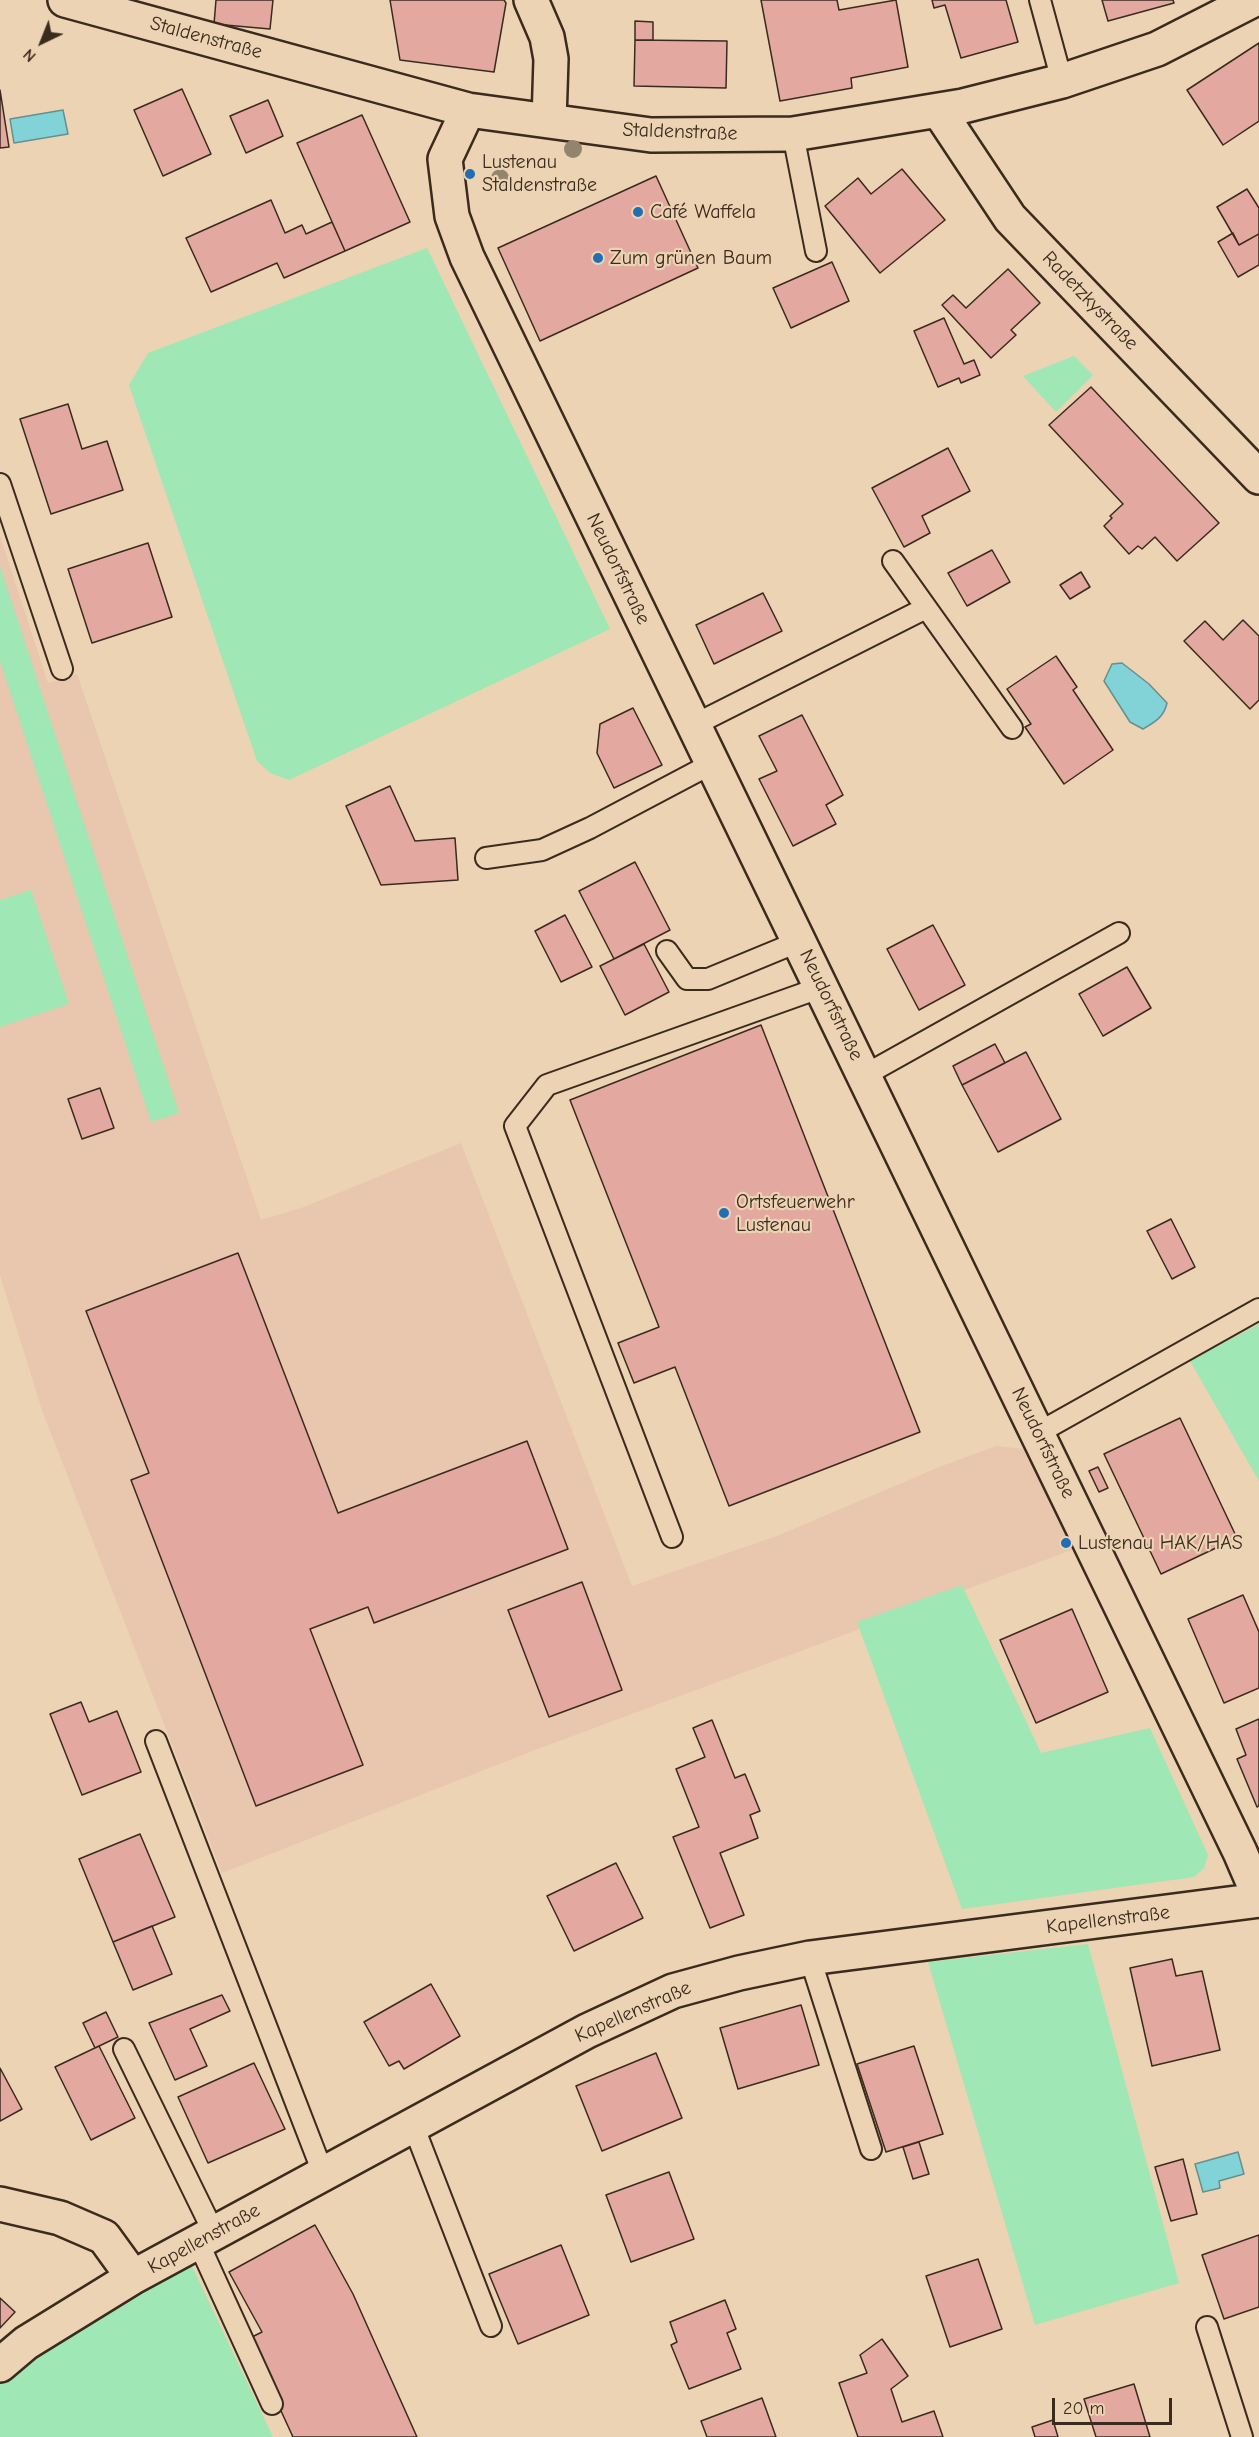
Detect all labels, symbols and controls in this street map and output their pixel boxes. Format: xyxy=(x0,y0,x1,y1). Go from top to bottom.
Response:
north arrow xyxy=(12,12,72,72)
street label: Staldenstraße xyxy=(147,12,265,64)
text: N xyxy=(20,45,40,65)
street label: Staldenstraße xyxy=(622,118,738,146)
place label: Lustenau Staldenstraße xyxy=(482,150,597,197)
marker: Lustenau Staldenstraße xyxy=(463,167,477,181)
place label: Café Waffela xyxy=(650,200,756,224)
marker: Café Waffela xyxy=(631,205,645,219)
place label: Zum grünen Baum xyxy=(610,246,772,270)
street label: Radetzkystraße xyxy=(1037,247,1143,355)
marker: Zum grünen Baum xyxy=(591,251,605,265)
street label: Neudorfstraße xyxy=(581,510,655,628)
street label: Neudorfstraße xyxy=(794,946,868,1064)
place label: Ortsfeuerwehr Lustenau xyxy=(736,1190,855,1237)
marker: Ortsfeuerwehr Lustenau xyxy=(717,1206,731,1220)
street label: Neudorfstraße xyxy=(1006,1384,1080,1502)
place label: Lustenau HAK/HAS xyxy=(1078,1531,1243,1555)
marker: Lustenau HAK/HAS xyxy=(1059,1536,1073,1550)
street label: Kapellenstraße xyxy=(1045,1901,1171,1939)
street label: Kapellenstraße xyxy=(571,1976,695,2048)
street label: Kapellenstraße xyxy=(144,2198,264,2280)
scale bar xyxy=(1055,2386,1175,2424)
text: 20 m xyxy=(1063,2398,1104,2419)

